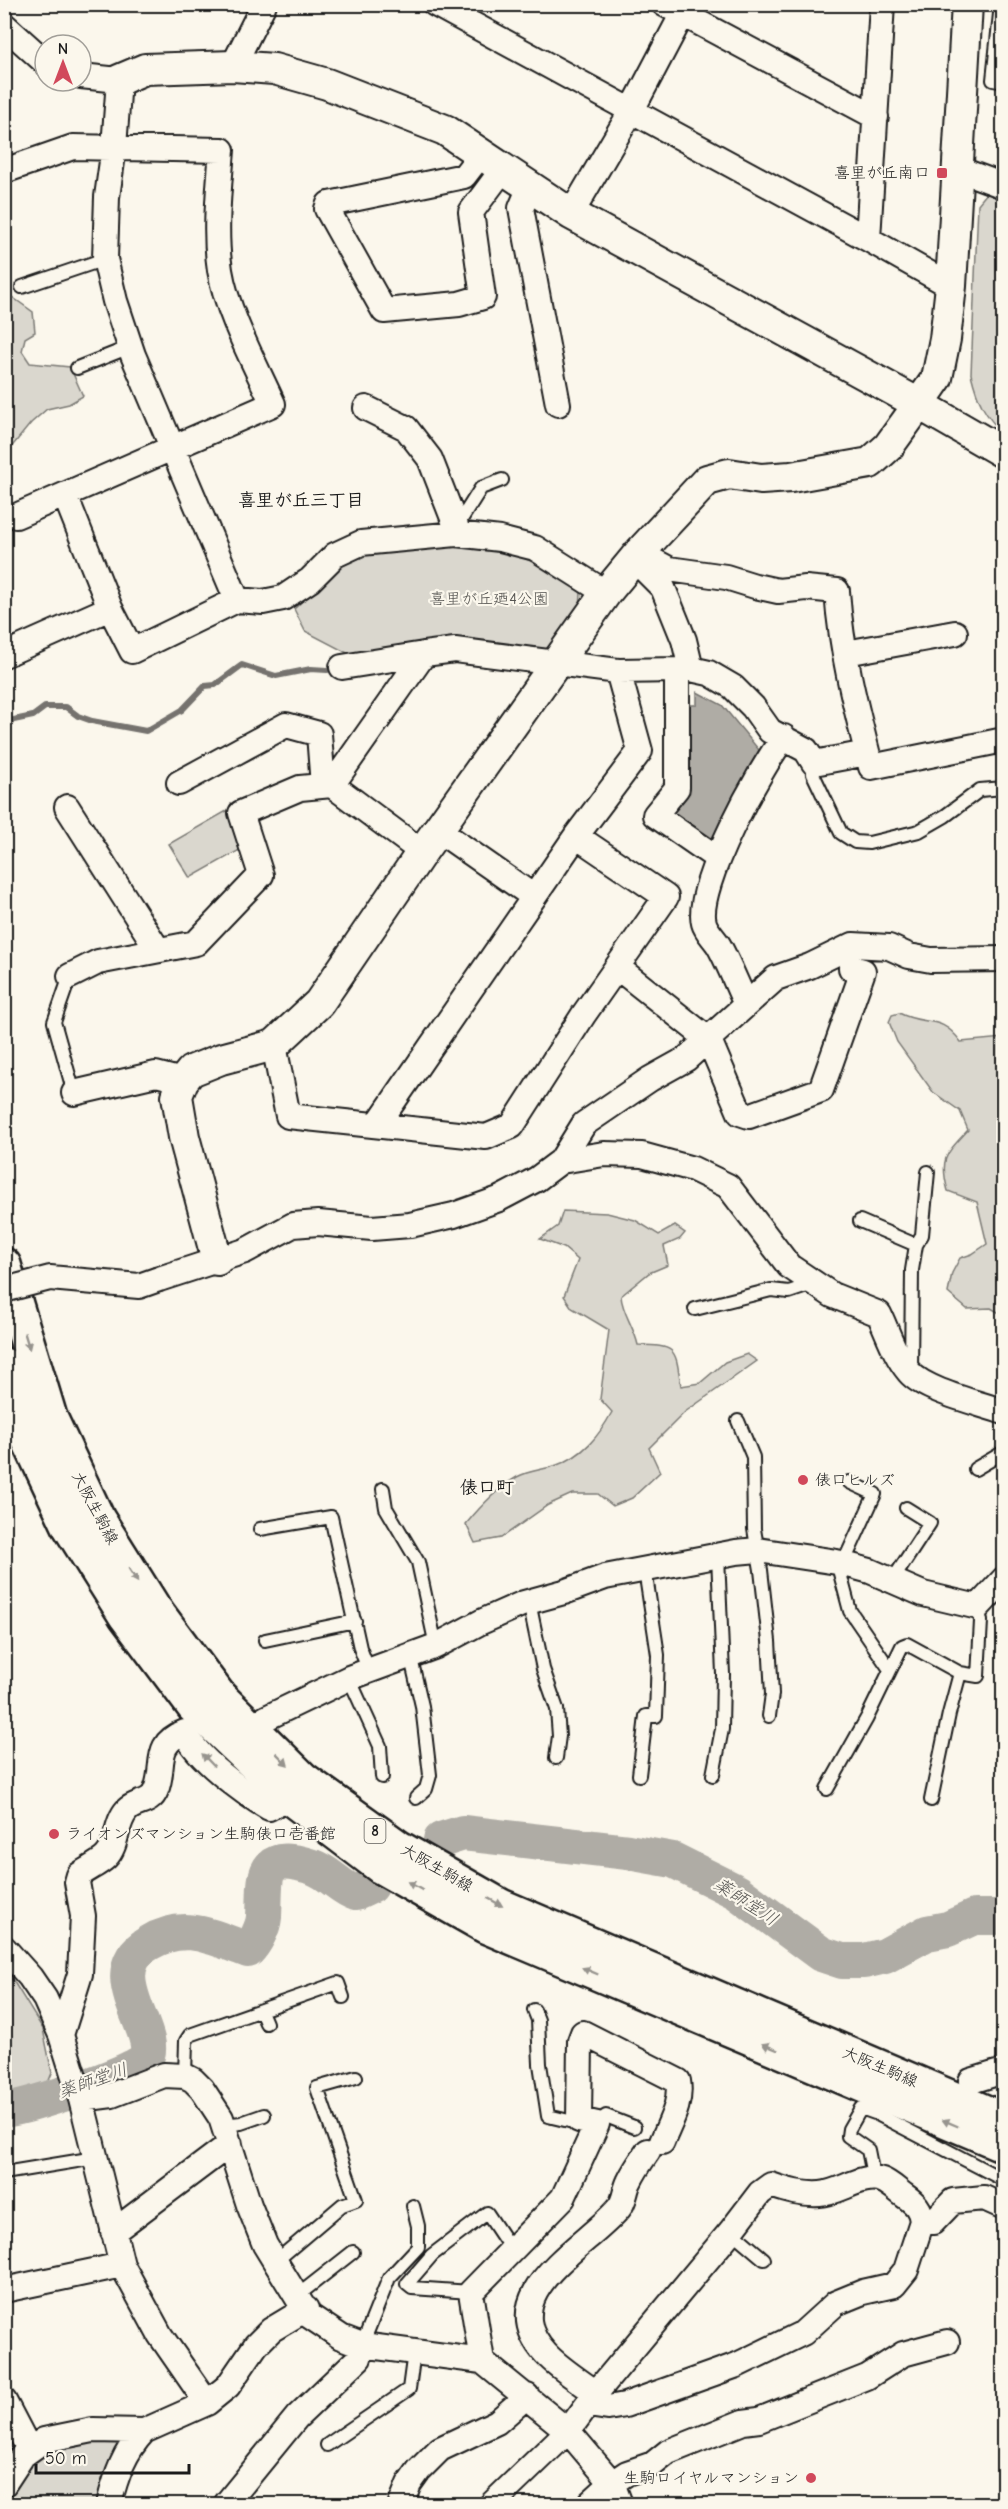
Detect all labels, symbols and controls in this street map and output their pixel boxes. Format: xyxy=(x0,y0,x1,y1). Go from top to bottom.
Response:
north arrow xyxy=(33,33,93,93)
text: N xyxy=(58,40,68,58)
place label: 喜里が丘南口 xyxy=(834,164,930,182)
marker: 喜里が丘南口 xyxy=(935,166,949,180)
district label: 喜里が丘三丁目 xyxy=(238,490,364,511)
park label: 喜里が丘廼4公園 xyxy=(429,590,549,608)
one-way arrow xyxy=(23,1333,32,1351)
street label: 大阪生駒線 xyxy=(68,1468,122,1548)
place label: 俵口ヒルズ xyxy=(815,1471,895,1489)
marker: 俵口ヒルズ xyxy=(796,1473,810,1487)
district label: 俵口町 xyxy=(460,1477,514,1498)
one-way arrow xyxy=(128,1567,139,1583)
one-way arrow xyxy=(275,1751,289,1765)
one-way arrow xyxy=(201,1752,215,1767)
road number: 8 xyxy=(364,1819,386,1843)
place label: ライオンズマンション生駒俵口壱番館 xyxy=(66,1825,336,1843)
marker: ライオンズマンション生駒俵口壱番館 xyxy=(47,1827,61,1841)
street label: 大阪生駒線 xyxy=(398,1840,476,1896)
water label: 薬師堂川 xyxy=(710,1874,782,1930)
one-way arrow xyxy=(406,1881,423,1891)
one-way arrow xyxy=(487,1897,504,1907)
one-way arrow xyxy=(581,1966,599,1976)
one-way arrow xyxy=(761,2042,779,2051)
street label: 大阪生駒線 xyxy=(840,2043,920,2091)
water label: 薬師堂川 xyxy=(56,2059,130,2103)
one-way arrow xyxy=(940,2118,958,2128)
scale bar xyxy=(36,2437,189,2475)
text: 50 m xyxy=(45,2448,87,2469)
place label: 生駒ロイヤルマンション xyxy=(624,2469,799,2487)
marker: 生駒ロイヤルマンション xyxy=(804,2471,818,2485)

